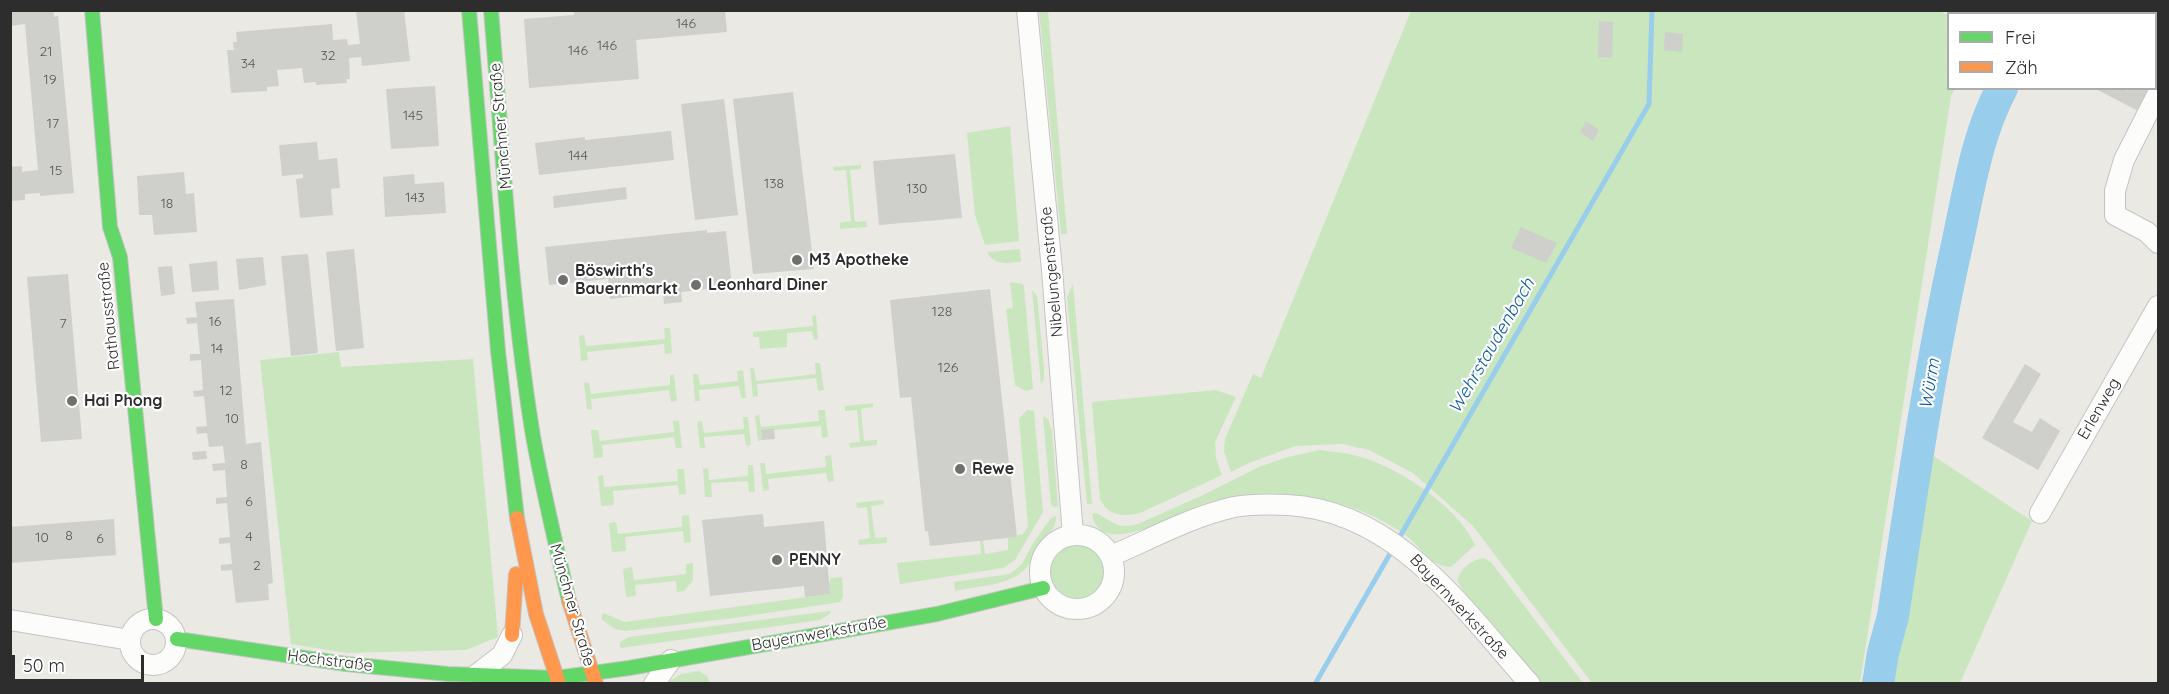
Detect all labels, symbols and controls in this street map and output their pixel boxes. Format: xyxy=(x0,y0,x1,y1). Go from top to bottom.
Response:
legend xyxy=(1947,12,2157,90)
house number: 146 xyxy=(676,16,696,32)
text: Frei xyxy=(2005,26,2036,49)
house number: 146 xyxy=(597,38,617,54)
house number: 146 xyxy=(568,43,588,59)
house number: 21 xyxy=(40,44,52,60)
house number: 32 xyxy=(320,48,336,64)
house number: 34 xyxy=(241,56,255,72)
text: Zäh xyxy=(2005,56,2038,79)
street label: Münchner Straße xyxy=(486,62,516,190)
house number: 19 xyxy=(44,72,56,88)
house number: 145 xyxy=(403,108,423,124)
house number: 17 xyxy=(47,116,59,132)
house number: 144 xyxy=(568,148,588,164)
house number: 15 xyxy=(50,163,62,179)
house number: 138 xyxy=(764,176,784,192)
house number: 130 xyxy=(907,181,927,197)
house number: 143 xyxy=(405,190,425,206)
house number: 18 xyxy=(161,196,173,212)
street label: Nibelungenstraße xyxy=(1037,206,1067,338)
place label: M3 Apotheke xyxy=(809,250,909,270)
marker: M3 Apotheke xyxy=(790,253,804,267)
street label: Rathausstraße xyxy=(94,261,124,371)
place label: Böswirth's Bauernmarkt xyxy=(575,261,678,299)
marker: Böswirth's Bauernmarkt xyxy=(556,273,570,287)
water label: Wehrstaudenbach xyxy=(1444,274,1540,418)
place label: Leonhard Diner xyxy=(708,275,828,295)
marker: Leonhard Diner xyxy=(689,278,703,292)
house number: 128 xyxy=(932,304,952,320)
house number: 16 xyxy=(209,314,221,330)
house number: 7 xyxy=(59,316,67,332)
house number: 14 xyxy=(211,341,223,357)
water label: Würm xyxy=(1915,357,1945,411)
house number: 126 xyxy=(938,360,958,376)
street label: Erlenweg xyxy=(2074,375,2124,443)
house number: 12 xyxy=(220,383,232,399)
place label: Hai Phong xyxy=(84,391,163,411)
marker: Hai Phong xyxy=(65,394,79,408)
house number: 10 xyxy=(225,411,239,427)
house number: 8 xyxy=(240,457,248,473)
place label: Rewe xyxy=(972,459,1014,479)
marker: Rewe xyxy=(953,462,967,476)
house number: 6 xyxy=(245,494,253,510)
house number: 8 xyxy=(65,528,73,544)
house number: 4 xyxy=(245,529,253,545)
house number: 10 xyxy=(35,530,49,546)
house number: 6 xyxy=(96,531,104,547)
street label: Münchner Straße xyxy=(545,542,599,668)
place label: PENNY xyxy=(789,550,841,570)
street label: Bayernwerkstraße xyxy=(1405,550,1513,664)
marker: PENNY xyxy=(770,553,784,567)
house number: 2 xyxy=(253,558,261,574)
street label: Bayernwerkstraße xyxy=(750,613,888,655)
scale bar xyxy=(15,643,147,681)
street label: Hochstraße xyxy=(286,646,374,676)
text: 50 m xyxy=(23,654,65,677)

